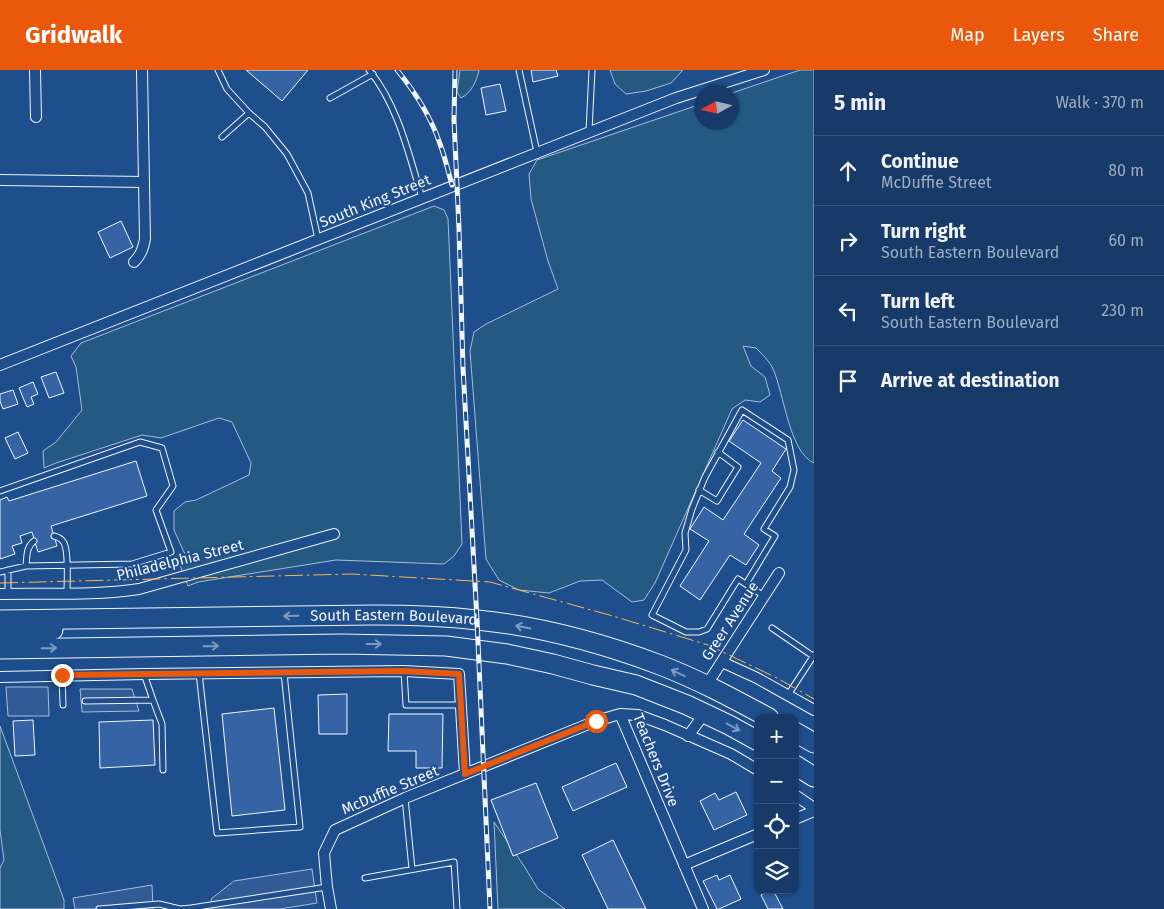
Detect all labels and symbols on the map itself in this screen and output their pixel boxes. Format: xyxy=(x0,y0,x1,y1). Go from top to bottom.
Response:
north arrow xyxy=(694,85,739,130)
street label: South King Street xyxy=(317,170,434,231)
street label: Philadelphia Street xyxy=(115,535,246,584)
street label: Greer Avenue xyxy=(698,578,762,664)
street label: South Eastern Boulevard xyxy=(310,606,479,629)
one-way arrow xyxy=(283,611,299,620)
one-way arrow xyxy=(515,622,531,631)
one-way arrow xyxy=(365,639,381,649)
one-way arrow xyxy=(202,641,219,651)
one-way arrow xyxy=(40,644,56,653)
route end xyxy=(51,664,74,687)
one-way arrow xyxy=(671,668,686,677)
route start xyxy=(585,710,608,733)
street label: Teachers Drive xyxy=(629,711,683,809)
one-way arrow xyxy=(725,723,740,732)
street label: McDuffie Street xyxy=(339,761,442,819)

